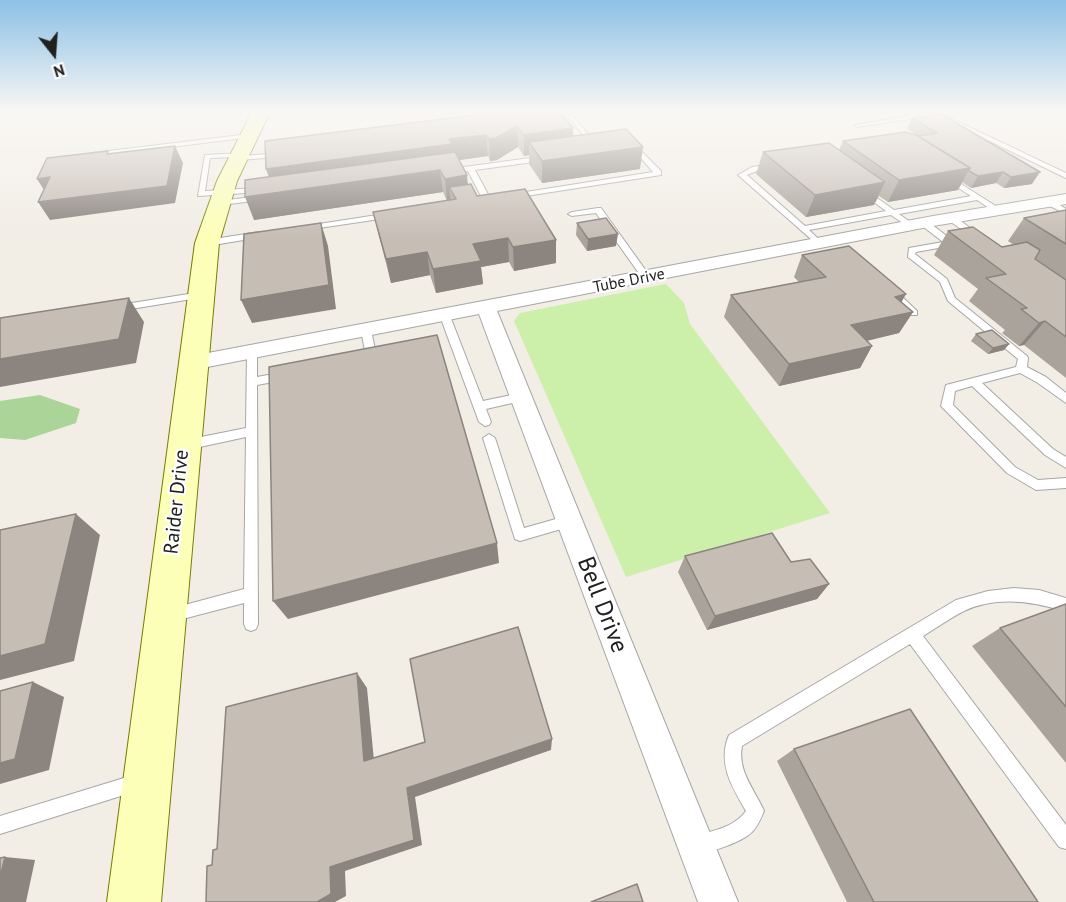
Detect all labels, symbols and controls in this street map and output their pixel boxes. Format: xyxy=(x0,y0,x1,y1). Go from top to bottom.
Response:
north arrow xyxy=(24,24,84,84)
text: N xyxy=(51,60,67,82)
street label: Tube Drive xyxy=(591,265,667,297)
street label: Raider Drive xyxy=(160,449,194,555)
street label: Bell Drive xyxy=(571,553,633,657)

